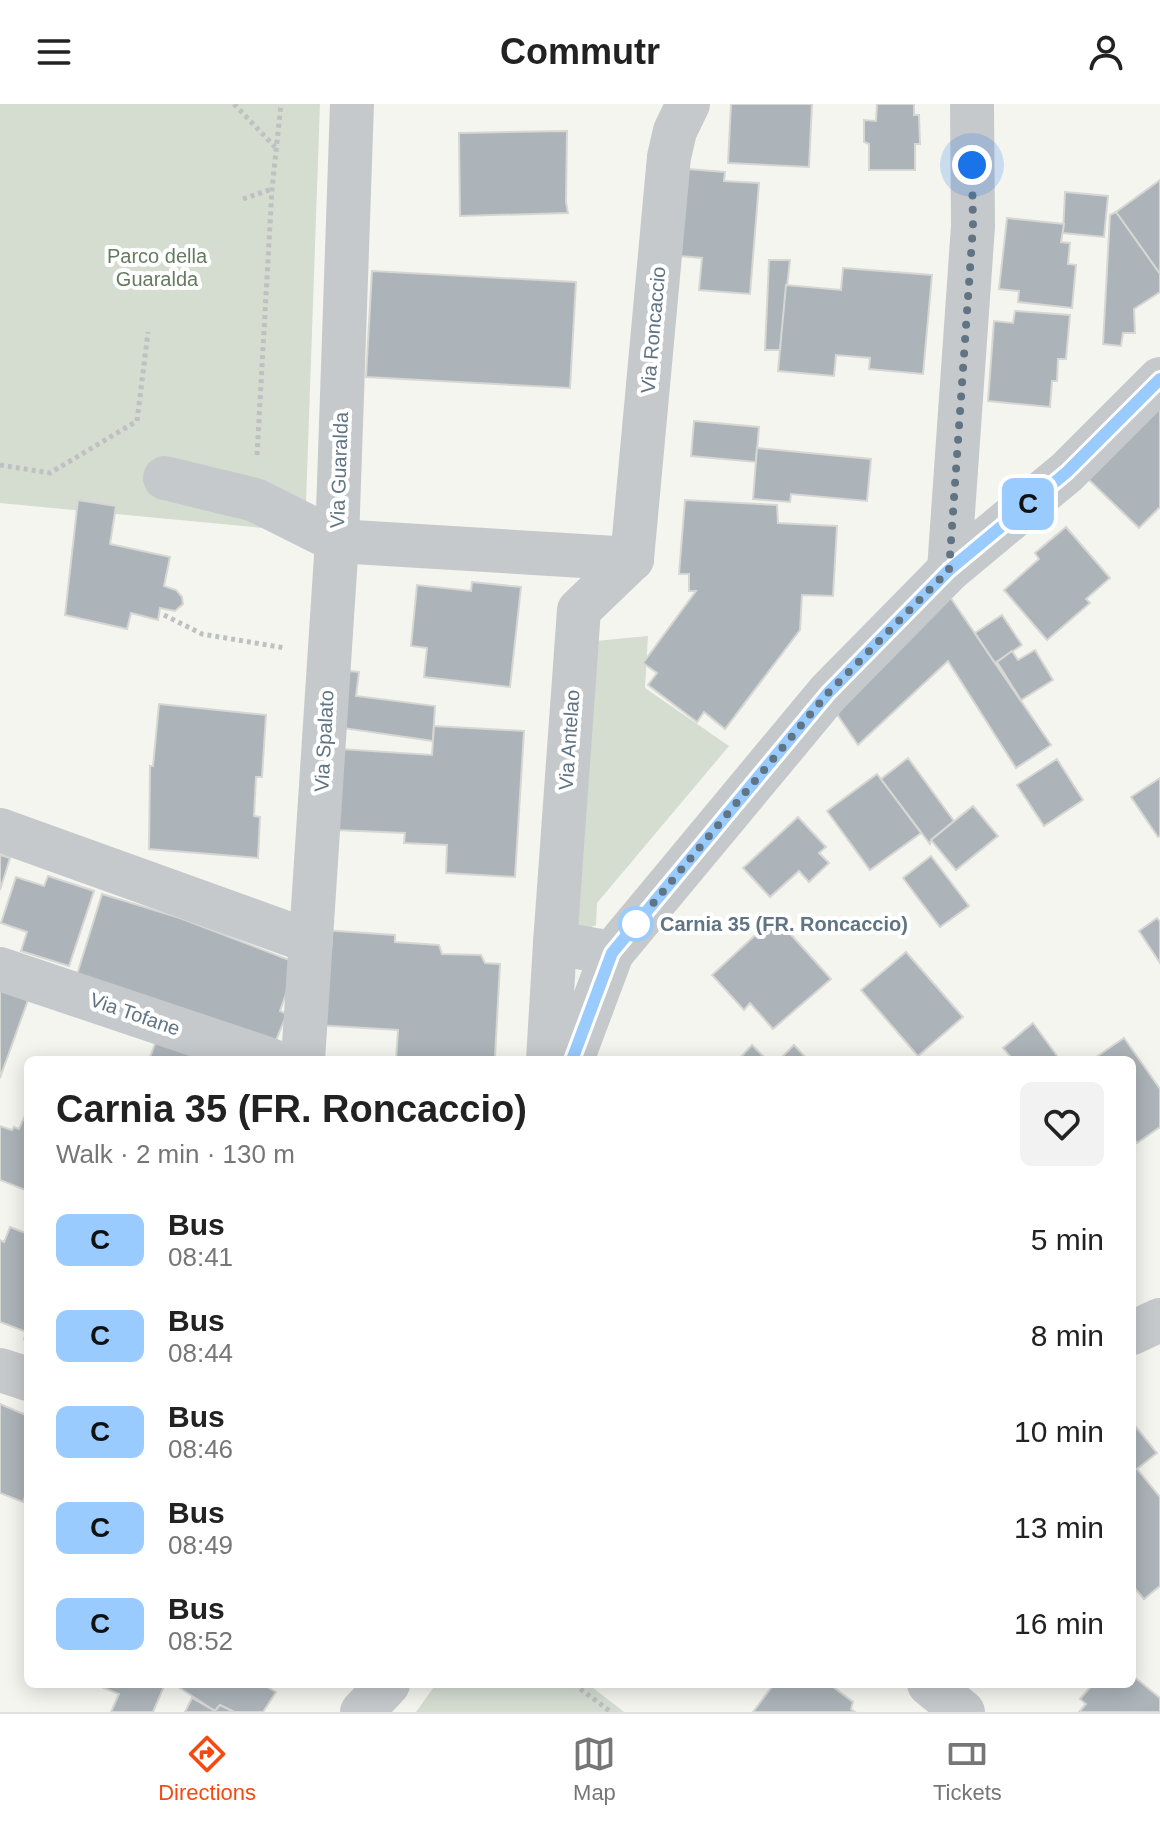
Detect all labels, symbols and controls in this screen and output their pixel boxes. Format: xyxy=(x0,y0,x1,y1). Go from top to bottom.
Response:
icon: menu xyxy=(32,30,76,74)
icon: person xyxy=(1084,30,1128,74)
text: Commutr xyxy=(500,31,660,72)
your location xyxy=(952,145,992,185)
park label: Parco della Guaralda xyxy=(107,245,208,290)
street label: Via Roncaccio xyxy=(636,266,670,394)
street label: Via Guaralda xyxy=(326,411,352,529)
line badge: C xyxy=(1002,478,1054,530)
text: C xyxy=(1018,488,1038,519)
street label: Via Antelao xyxy=(555,689,583,791)
street label: Via Spalato xyxy=(310,690,338,792)
marker: Carnia 35 (FR. Roncaccio) xyxy=(619,907,653,941)
place label: Carnia 35 (FR. Roncaccio) xyxy=(660,913,908,935)
street label: Via Tofane xyxy=(87,988,183,1040)
button: heart xyxy=(1020,1082,1104,1166)
text: Carnia 35 (FR. Roncaccio) xyxy=(56,1088,527,1130)
text: Walk · 2 min · 130 m xyxy=(56,1139,295,1169)
text: Bus xyxy=(168,1208,225,1241)
text: 5 min xyxy=(1031,1223,1104,1256)
text: C xyxy=(90,1224,110,1255)
text: 08:41 xyxy=(168,1242,233,1272)
text: Bus xyxy=(168,1304,225,1337)
text: 8 min xyxy=(1031,1319,1104,1352)
text: C xyxy=(90,1320,110,1351)
text: 08:44 xyxy=(168,1338,233,1368)
text: Bus xyxy=(168,1400,225,1433)
text: 10 min xyxy=(1014,1415,1104,1448)
text: C xyxy=(90,1416,110,1447)
text: 08:46 xyxy=(168,1434,233,1464)
text: Bus xyxy=(168,1496,225,1529)
text: 13 min xyxy=(1014,1511,1104,1544)
text: C xyxy=(90,1512,110,1543)
text: 08:49 xyxy=(168,1530,233,1560)
text: Bus xyxy=(168,1592,225,1625)
text: 16 min xyxy=(1014,1607,1104,1640)
text: C xyxy=(90,1608,110,1639)
text: 08:52 xyxy=(168,1626,233,1656)
tab: Directions xyxy=(158,1732,256,1806)
tab: Map xyxy=(572,1732,616,1806)
tab: Tickets xyxy=(933,1732,1002,1806)

